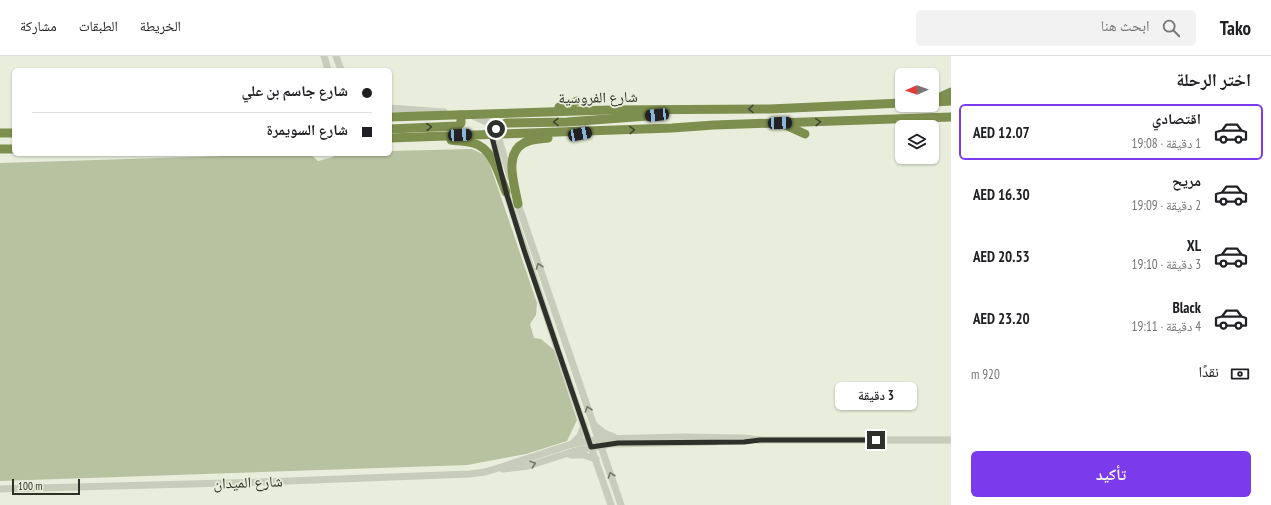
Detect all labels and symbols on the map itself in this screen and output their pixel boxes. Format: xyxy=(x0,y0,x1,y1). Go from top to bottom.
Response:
north arrow xyxy=(895,68,939,112)
street label: شارع الفروسية xyxy=(558,87,638,108)
one-way arrow xyxy=(748,105,754,113)
car xyxy=(644,108,670,122)
car xyxy=(768,117,792,129)
one-way arrow xyxy=(815,117,821,126)
one-way arrow xyxy=(553,118,559,126)
route start xyxy=(487,120,505,138)
one-way arrow xyxy=(426,123,432,131)
car xyxy=(567,126,593,142)
one-way arrow xyxy=(629,126,635,134)
car xyxy=(448,128,472,142)
one-way arrow xyxy=(536,263,544,270)
callout: 3 دقيقة xyxy=(835,382,917,410)
one-way arrow xyxy=(584,405,592,412)
route end xyxy=(867,431,885,449)
one-way arrow xyxy=(529,460,536,469)
street label: شارع الميدان xyxy=(213,471,283,494)
one-way arrow xyxy=(607,472,616,479)
scale bar xyxy=(12,477,80,496)

